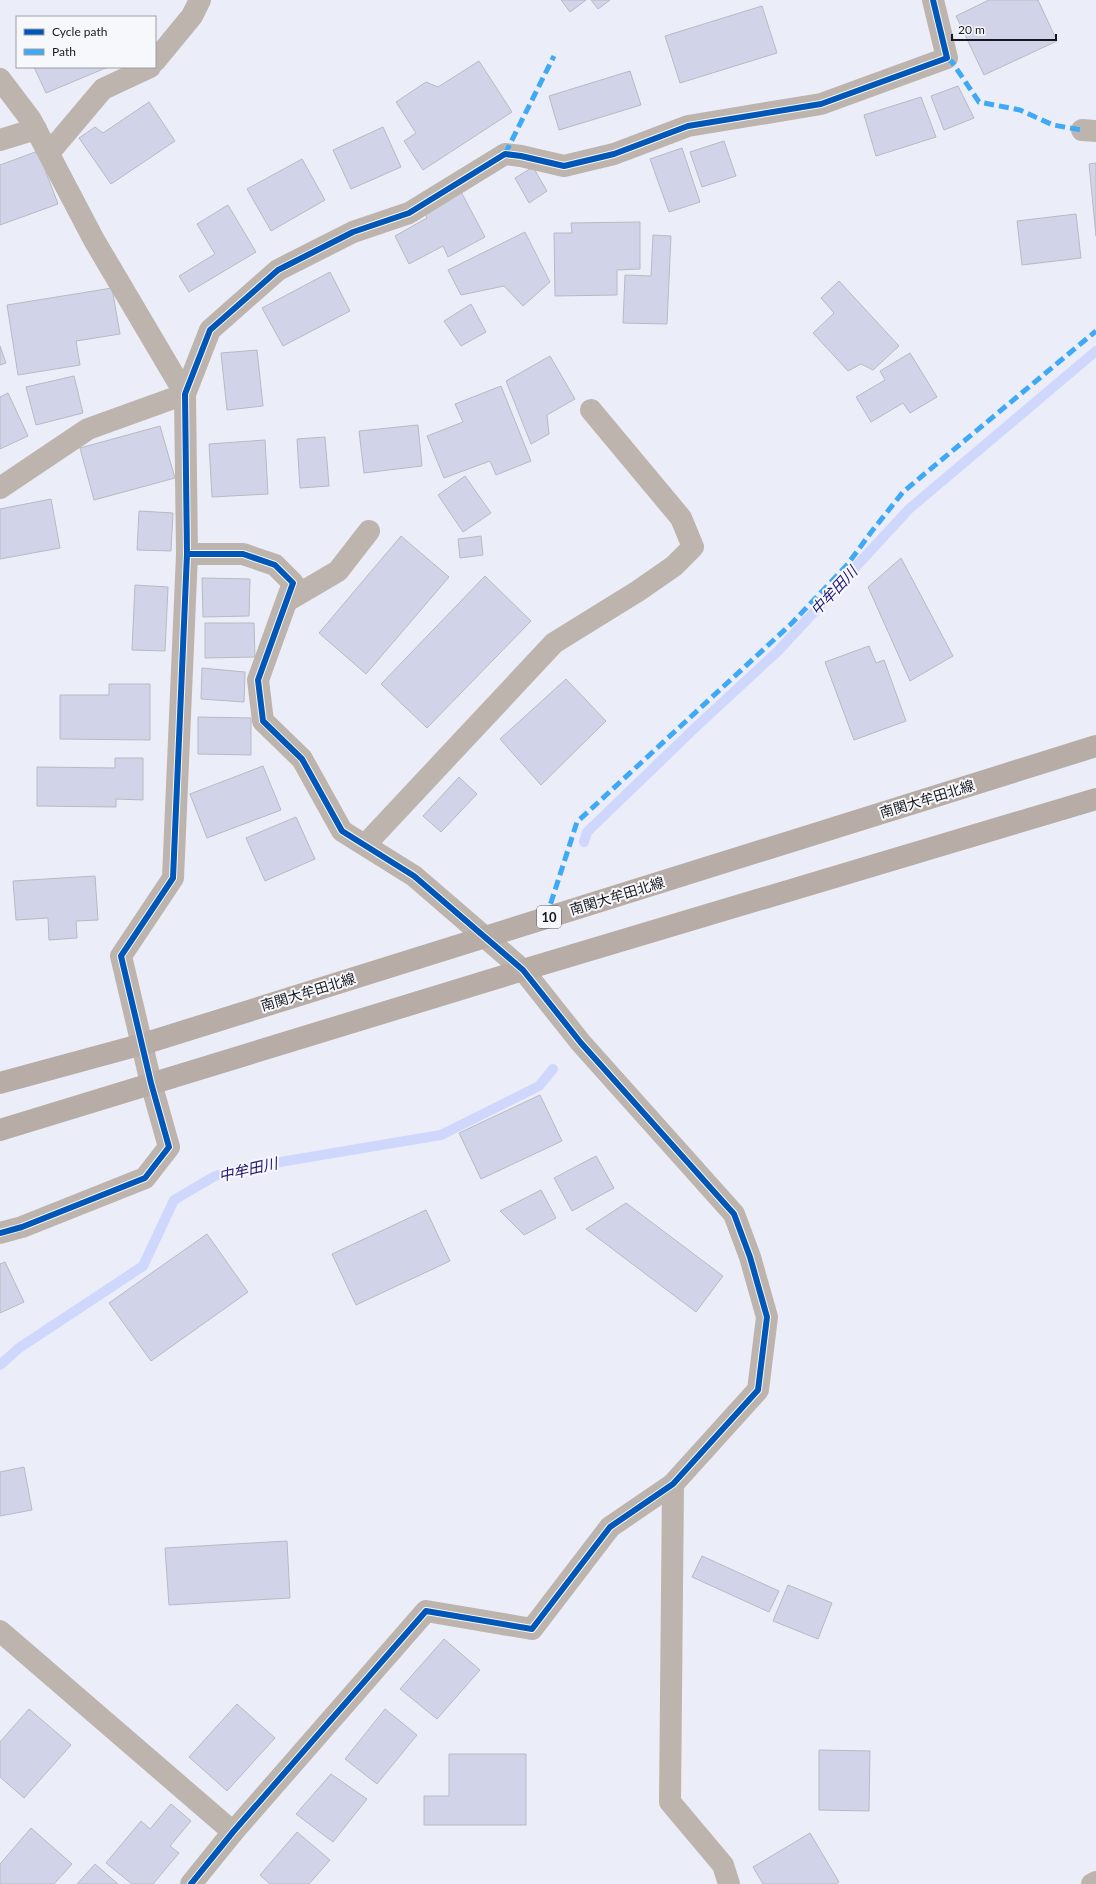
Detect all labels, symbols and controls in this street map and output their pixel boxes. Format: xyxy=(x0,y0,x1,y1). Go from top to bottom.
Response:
legend xyxy=(16,16,156,68)
scale bar xyxy=(952,16,1056,42)
text: 20 m xyxy=(958,22,985,37)
text: Cycle path xyxy=(52,24,107,39)
text: Path xyxy=(52,44,76,59)
water label: 中牟田川 xyxy=(806,561,862,618)
street label: 南関大牟田北線 xyxy=(878,776,976,821)
street label: 南関大牟田北線 xyxy=(568,873,666,918)
road number: 10 xyxy=(537,906,561,928)
street label: 南関大牟田北線 xyxy=(259,969,357,1014)
water label: 中牟田川 xyxy=(217,1153,281,1185)

